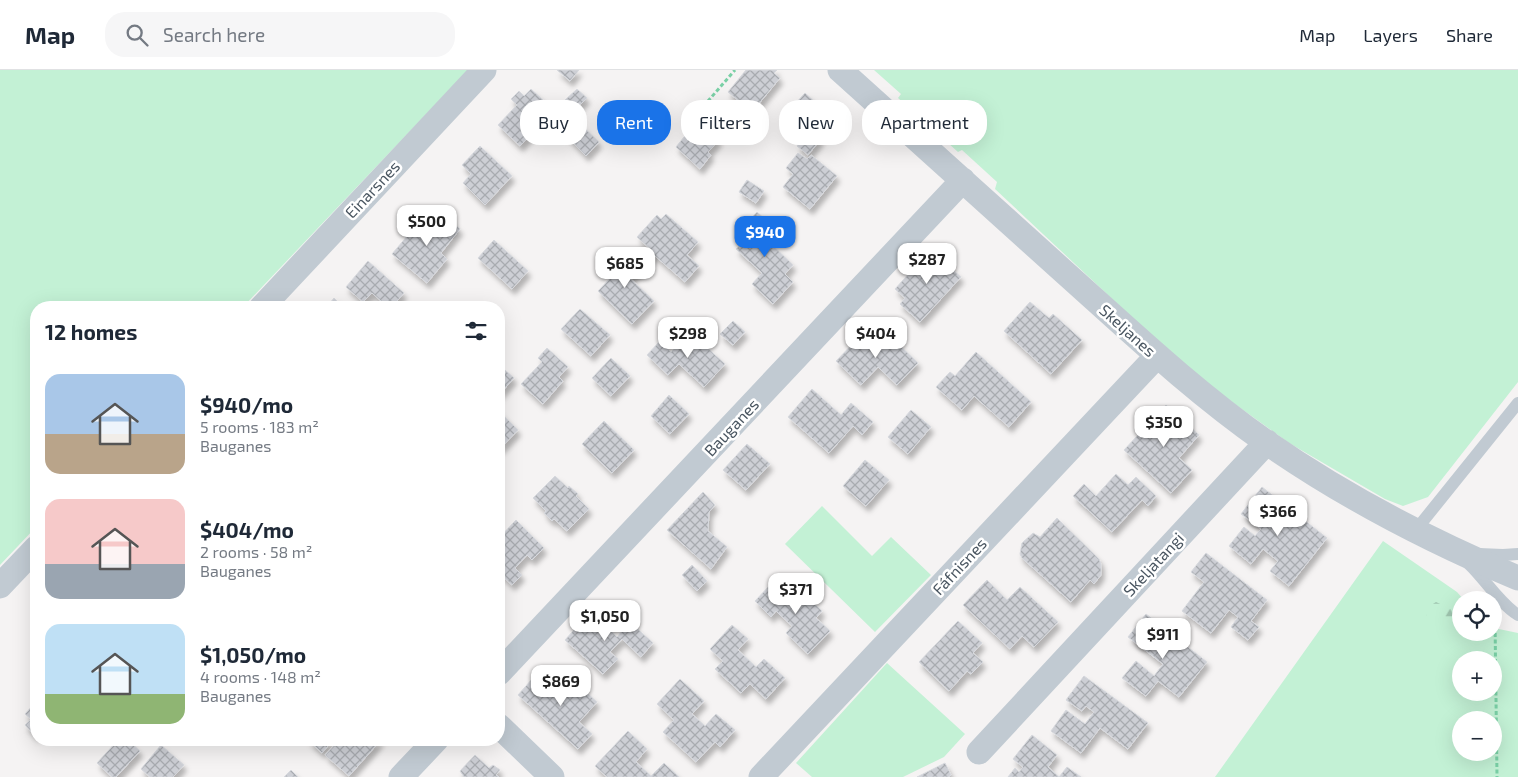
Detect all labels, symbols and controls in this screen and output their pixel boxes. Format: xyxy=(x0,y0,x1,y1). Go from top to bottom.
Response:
search box xyxy=(105,12,455,57)
text: Map xyxy=(25,20,75,49)
icon: search xyxy=(123,21,151,49)
text: Search here xyxy=(163,23,265,46)
text: Map xyxy=(1299,24,1335,46)
text: Layers xyxy=(1363,24,1418,46)
text: Share xyxy=(1446,24,1493,46)
chip: Buy xyxy=(520,100,587,145)
chip: Rent xyxy=(597,100,671,145)
chip: Filters xyxy=(681,100,769,145)
chip: New xyxy=(779,100,852,145)
chip: Apartment xyxy=(862,100,987,145)
street label: Einarsnes xyxy=(341,156,403,222)
pin: $500 xyxy=(397,204,457,247)
text: $500 xyxy=(408,211,446,230)
pin: $940 xyxy=(735,216,795,258)
text: $940 xyxy=(745,222,785,241)
pin: $287 xyxy=(897,242,957,285)
pin: $685 xyxy=(595,246,655,289)
text: $287 xyxy=(909,249,946,268)
text: $685 xyxy=(606,253,644,272)
street label: Skeljanes xyxy=(1095,300,1160,361)
pin: $298 xyxy=(658,316,718,359)
pin: $404 xyxy=(846,316,906,359)
icon: filters xyxy=(462,317,490,345)
text: 12 homes xyxy=(45,319,137,344)
text: $298 xyxy=(669,323,707,342)
text: $404 xyxy=(856,323,896,342)
text: $940/mo xyxy=(200,392,293,417)
icon: home xyxy=(85,394,145,454)
street label: Bauganes xyxy=(700,394,762,460)
pin: $350 xyxy=(1134,406,1194,448)
text: $350 xyxy=(1145,412,1183,431)
text: 5 rooms · 183 m² xyxy=(200,417,319,436)
text: Bauganes xyxy=(200,436,271,455)
pin: $366 xyxy=(1248,494,1308,537)
text: $366 xyxy=(1259,501,1297,520)
text: $404/mo xyxy=(200,517,294,542)
icon: home xyxy=(85,519,145,579)
street label: Skeljatangi xyxy=(1119,528,1188,600)
street label: Fáfnisnes xyxy=(928,534,990,598)
text: 2 rooms · 58 m² xyxy=(200,542,313,561)
text: Bauganes xyxy=(200,561,271,580)
pin: $371 xyxy=(766,572,826,615)
text: $371 xyxy=(779,579,813,598)
map controls xyxy=(1452,591,1502,761)
button: locate xyxy=(1452,591,1502,641)
pin: $1,050 xyxy=(564,600,646,642)
text: $1,050 xyxy=(580,606,630,625)
pin: $911 xyxy=(1133,618,1193,660)
text: $911 xyxy=(1147,624,1179,643)
text: $1,050/mo xyxy=(200,642,306,667)
icon: home xyxy=(85,644,145,704)
button: + xyxy=(1452,651,1502,701)
pin: $869 xyxy=(531,664,591,707)
text: 4 rooms · 148 m² xyxy=(200,667,321,686)
text: $869 xyxy=(542,671,580,690)
text: Bauganes xyxy=(200,686,271,705)
button: − xyxy=(1452,711,1502,761)

